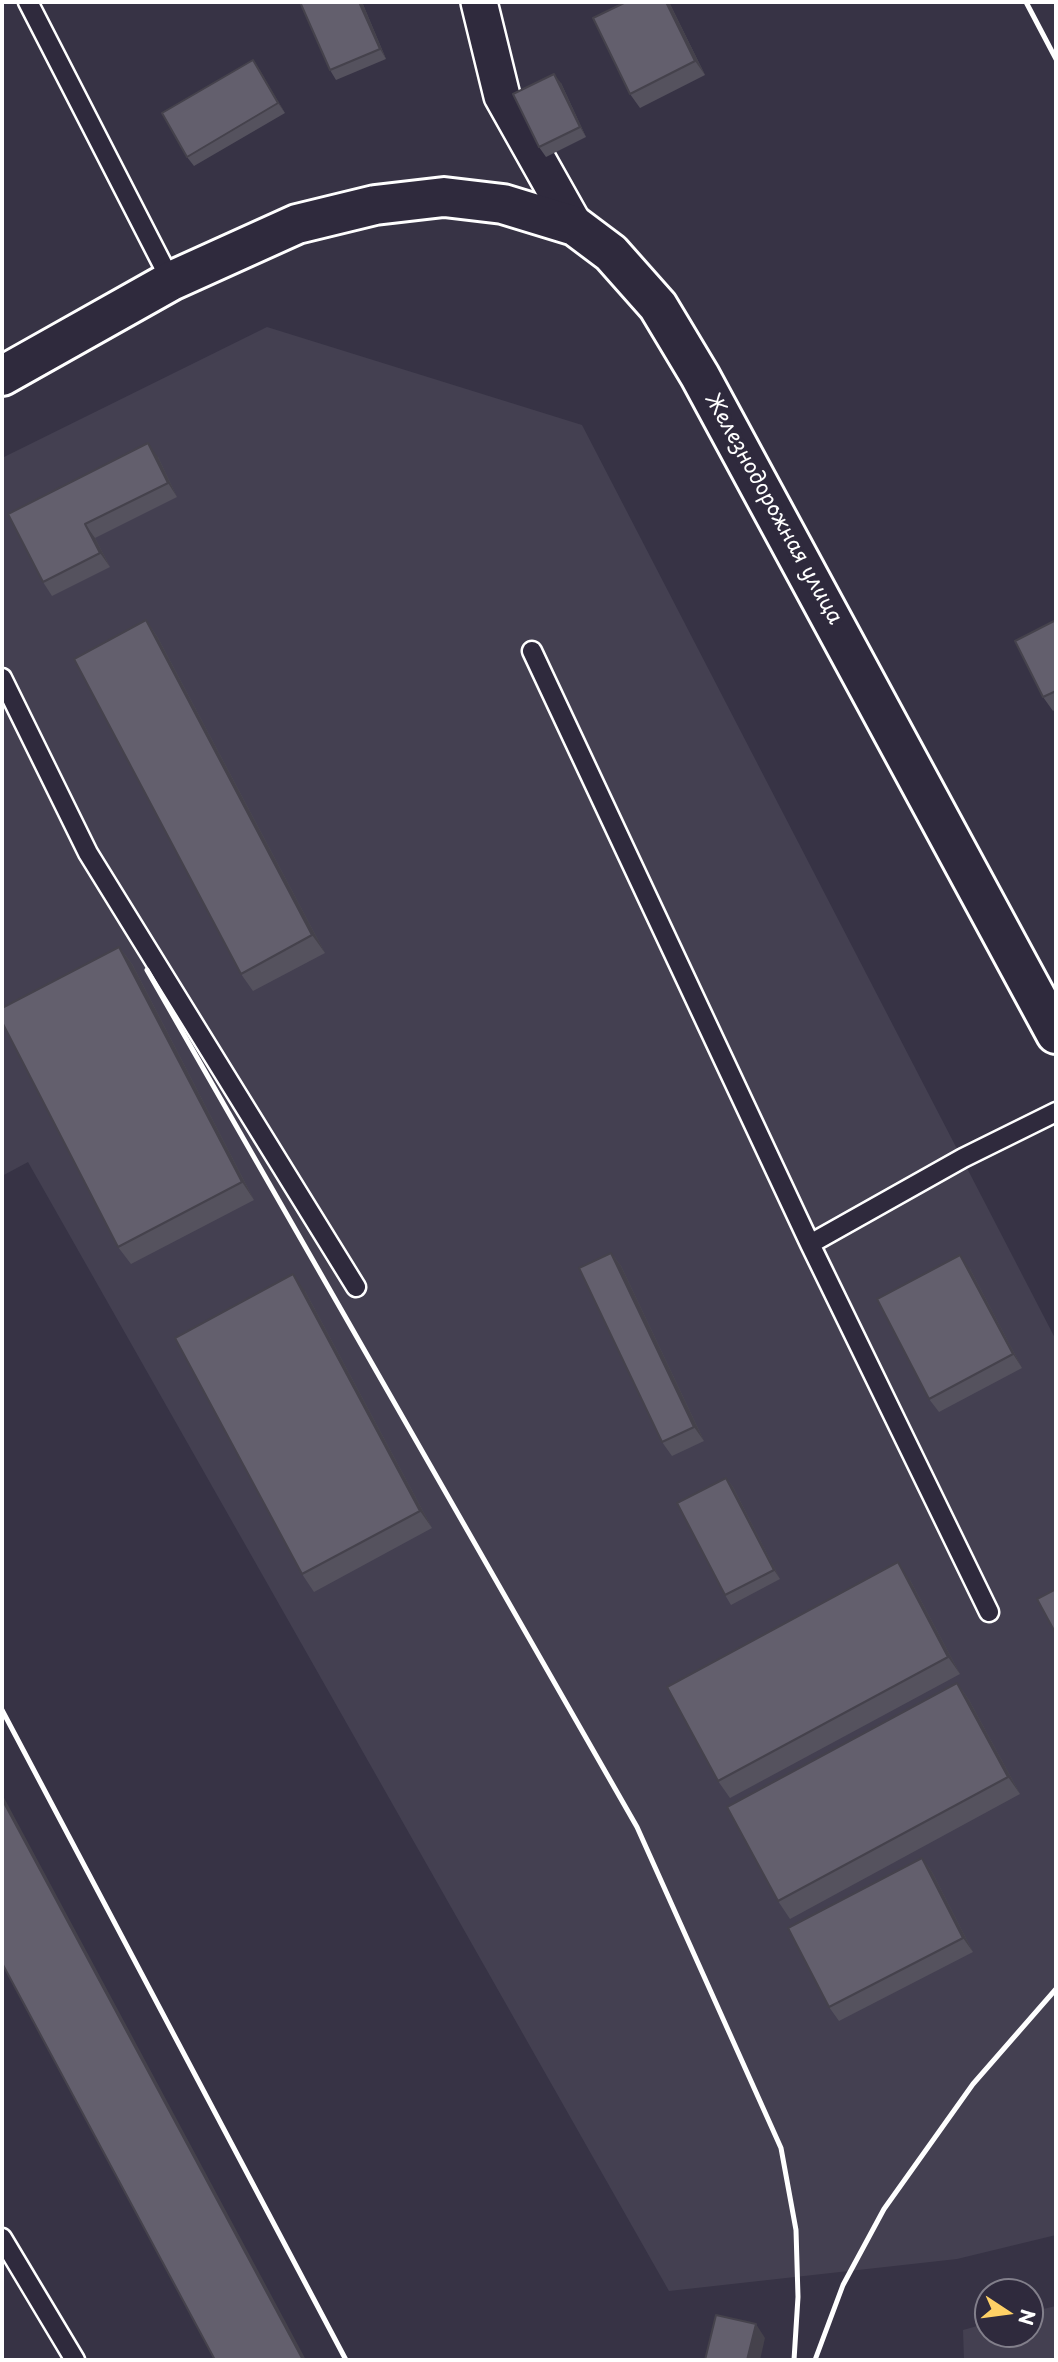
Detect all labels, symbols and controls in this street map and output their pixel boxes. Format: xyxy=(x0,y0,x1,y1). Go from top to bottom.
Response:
street label: Железнодорожная улица xyxy=(699,389,847,629)
north arrow xyxy=(974,2278,1044,2348)
text: N xyxy=(1012,2307,1043,2328)

